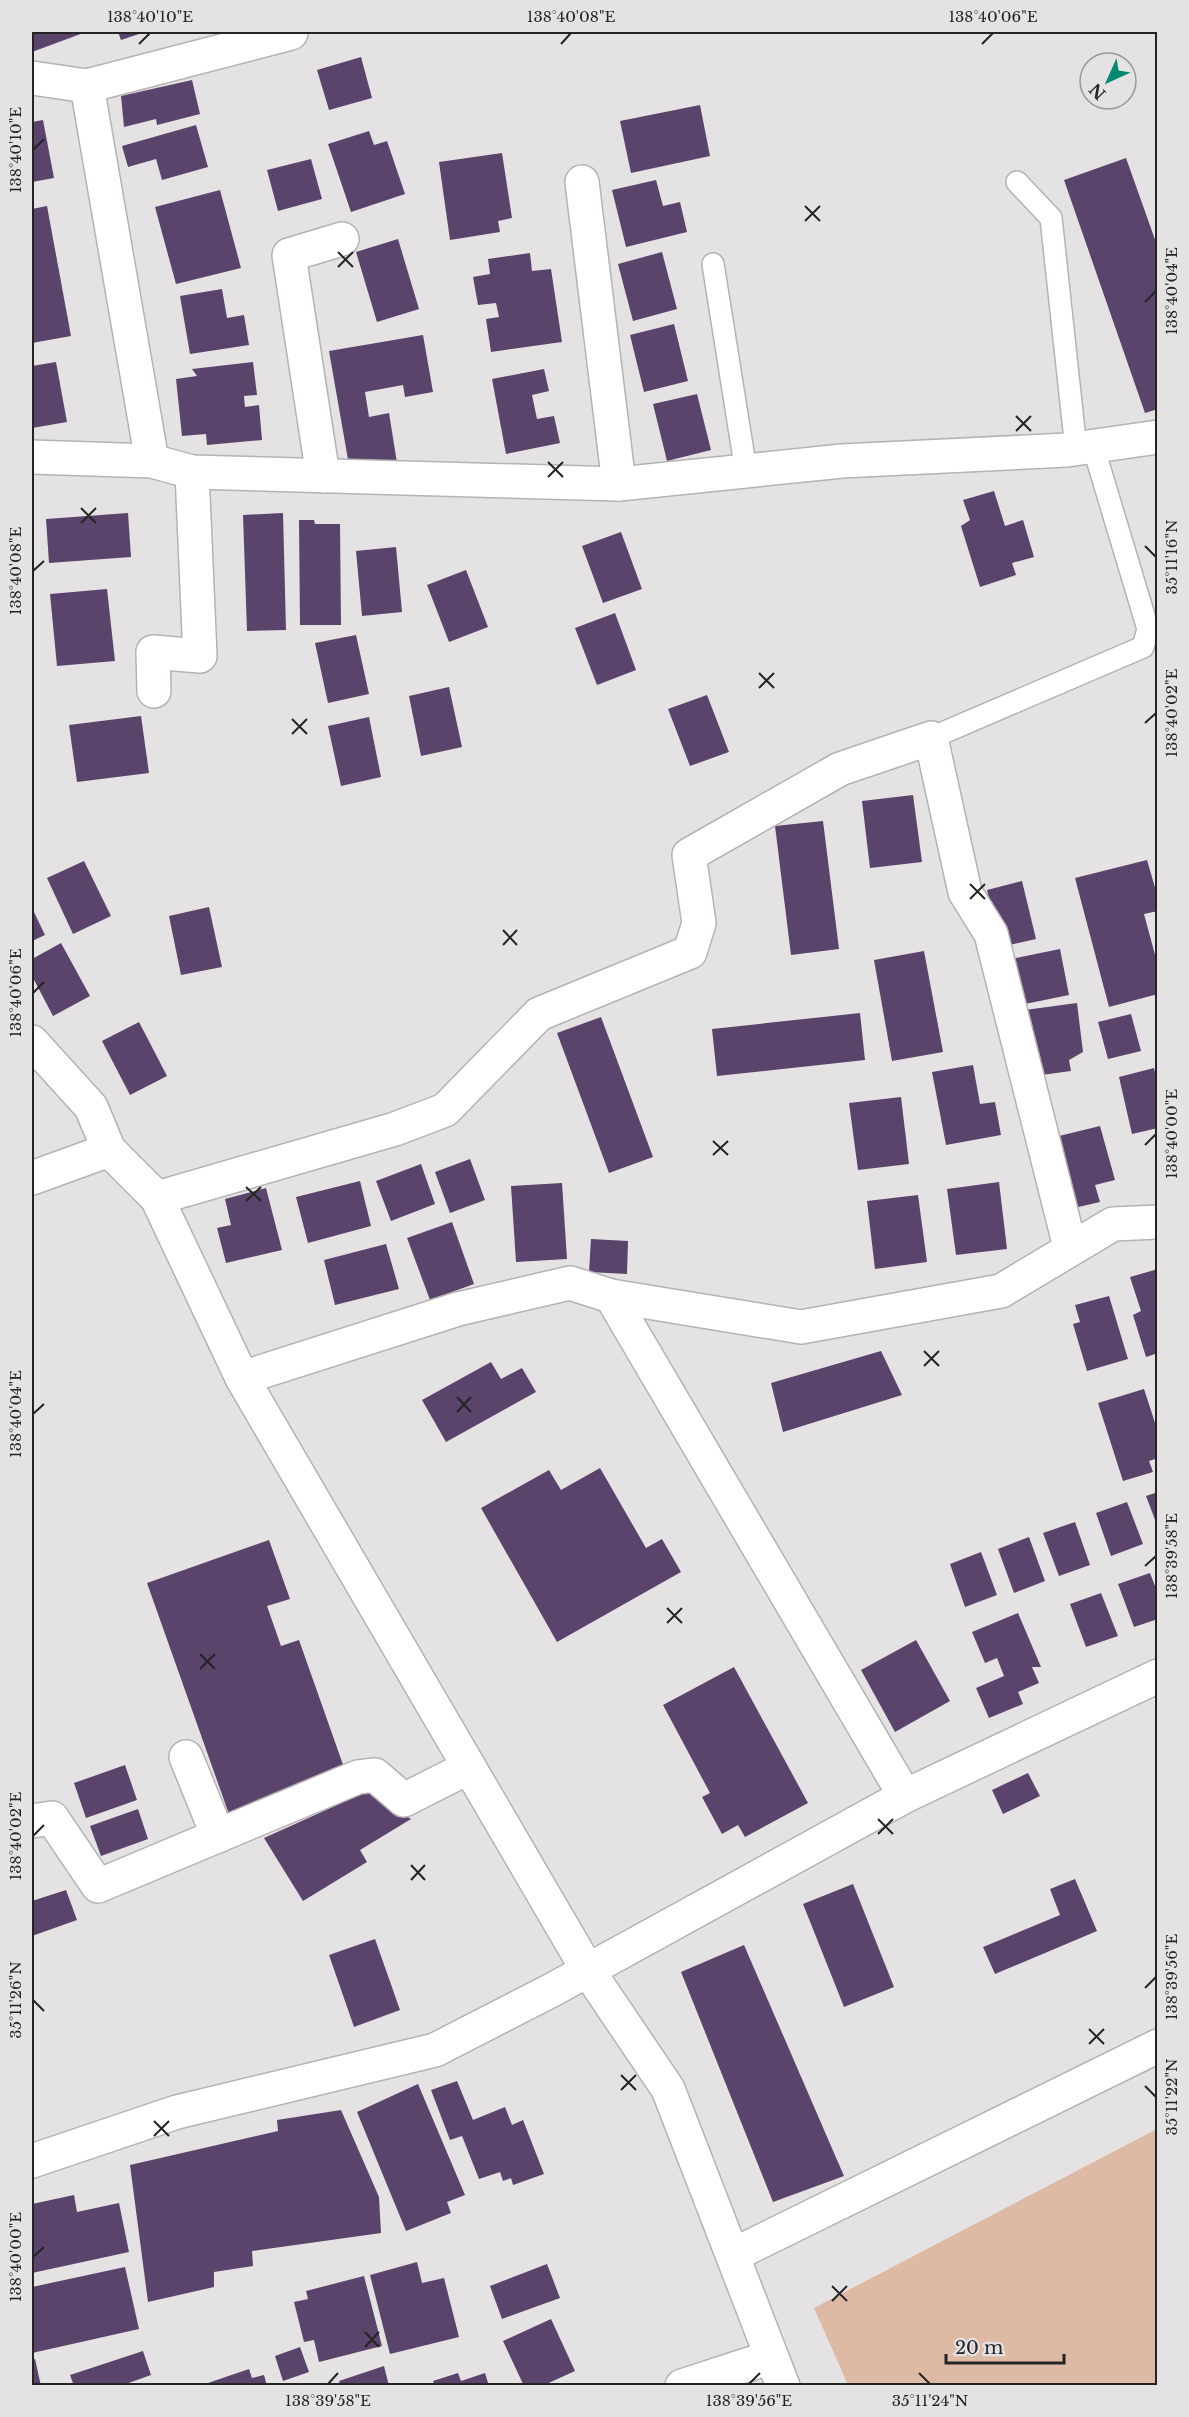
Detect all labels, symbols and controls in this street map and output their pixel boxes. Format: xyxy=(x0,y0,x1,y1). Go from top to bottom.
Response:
text: 138°40'10"E xyxy=(107,7,193,26)
text: 138°40'08"E xyxy=(527,7,615,26)
text: 138°40'06"E xyxy=(948,7,1038,26)
north arrow xyxy=(1078,51,1138,111)
text: N xyxy=(1085,79,1110,104)
text: 138°40'10"E xyxy=(6,107,25,193)
text: 138°40'04"E xyxy=(1162,247,1181,335)
text: 35°11'16"N xyxy=(1162,520,1181,594)
text: 138°40'08"E xyxy=(6,527,25,615)
text: 138°40'02"E xyxy=(1162,669,1181,757)
text: 138°40'06"E xyxy=(6,948,25,1038)
text: 138°40'00"E xyxy=(1162,1089,1181,1179)
text: 138°40'04"E xyxy=(6,1370,25,1458)
text: 138°39'58"E xyxy=(1162,1513,1181,1599)
text: 138°40'02"E xyxy=(6,1792,25,1880)
text: 138°39'56"E xyxy=(1162,1934,1181,2020)
text: 35°11'26"N xyxy=(6,1961,25,2039)
text: 35°11'22"N xyxy=(1162,2058,1181,2136)
text: 138°40'00"E xyxy=(6,2212,25,2302)
scale bar xyxy=(946,2327,1064,2365)
text: 20 m xyxy=(955,2337,1003,2359)
text: 138°39'58"E xyxy=(285,2391,371,2410)
text: 138°39'56"E xyxy=(706,2391,792,2410)
text: 35°11'24"N xyxy=(892,2391,968,2410)

